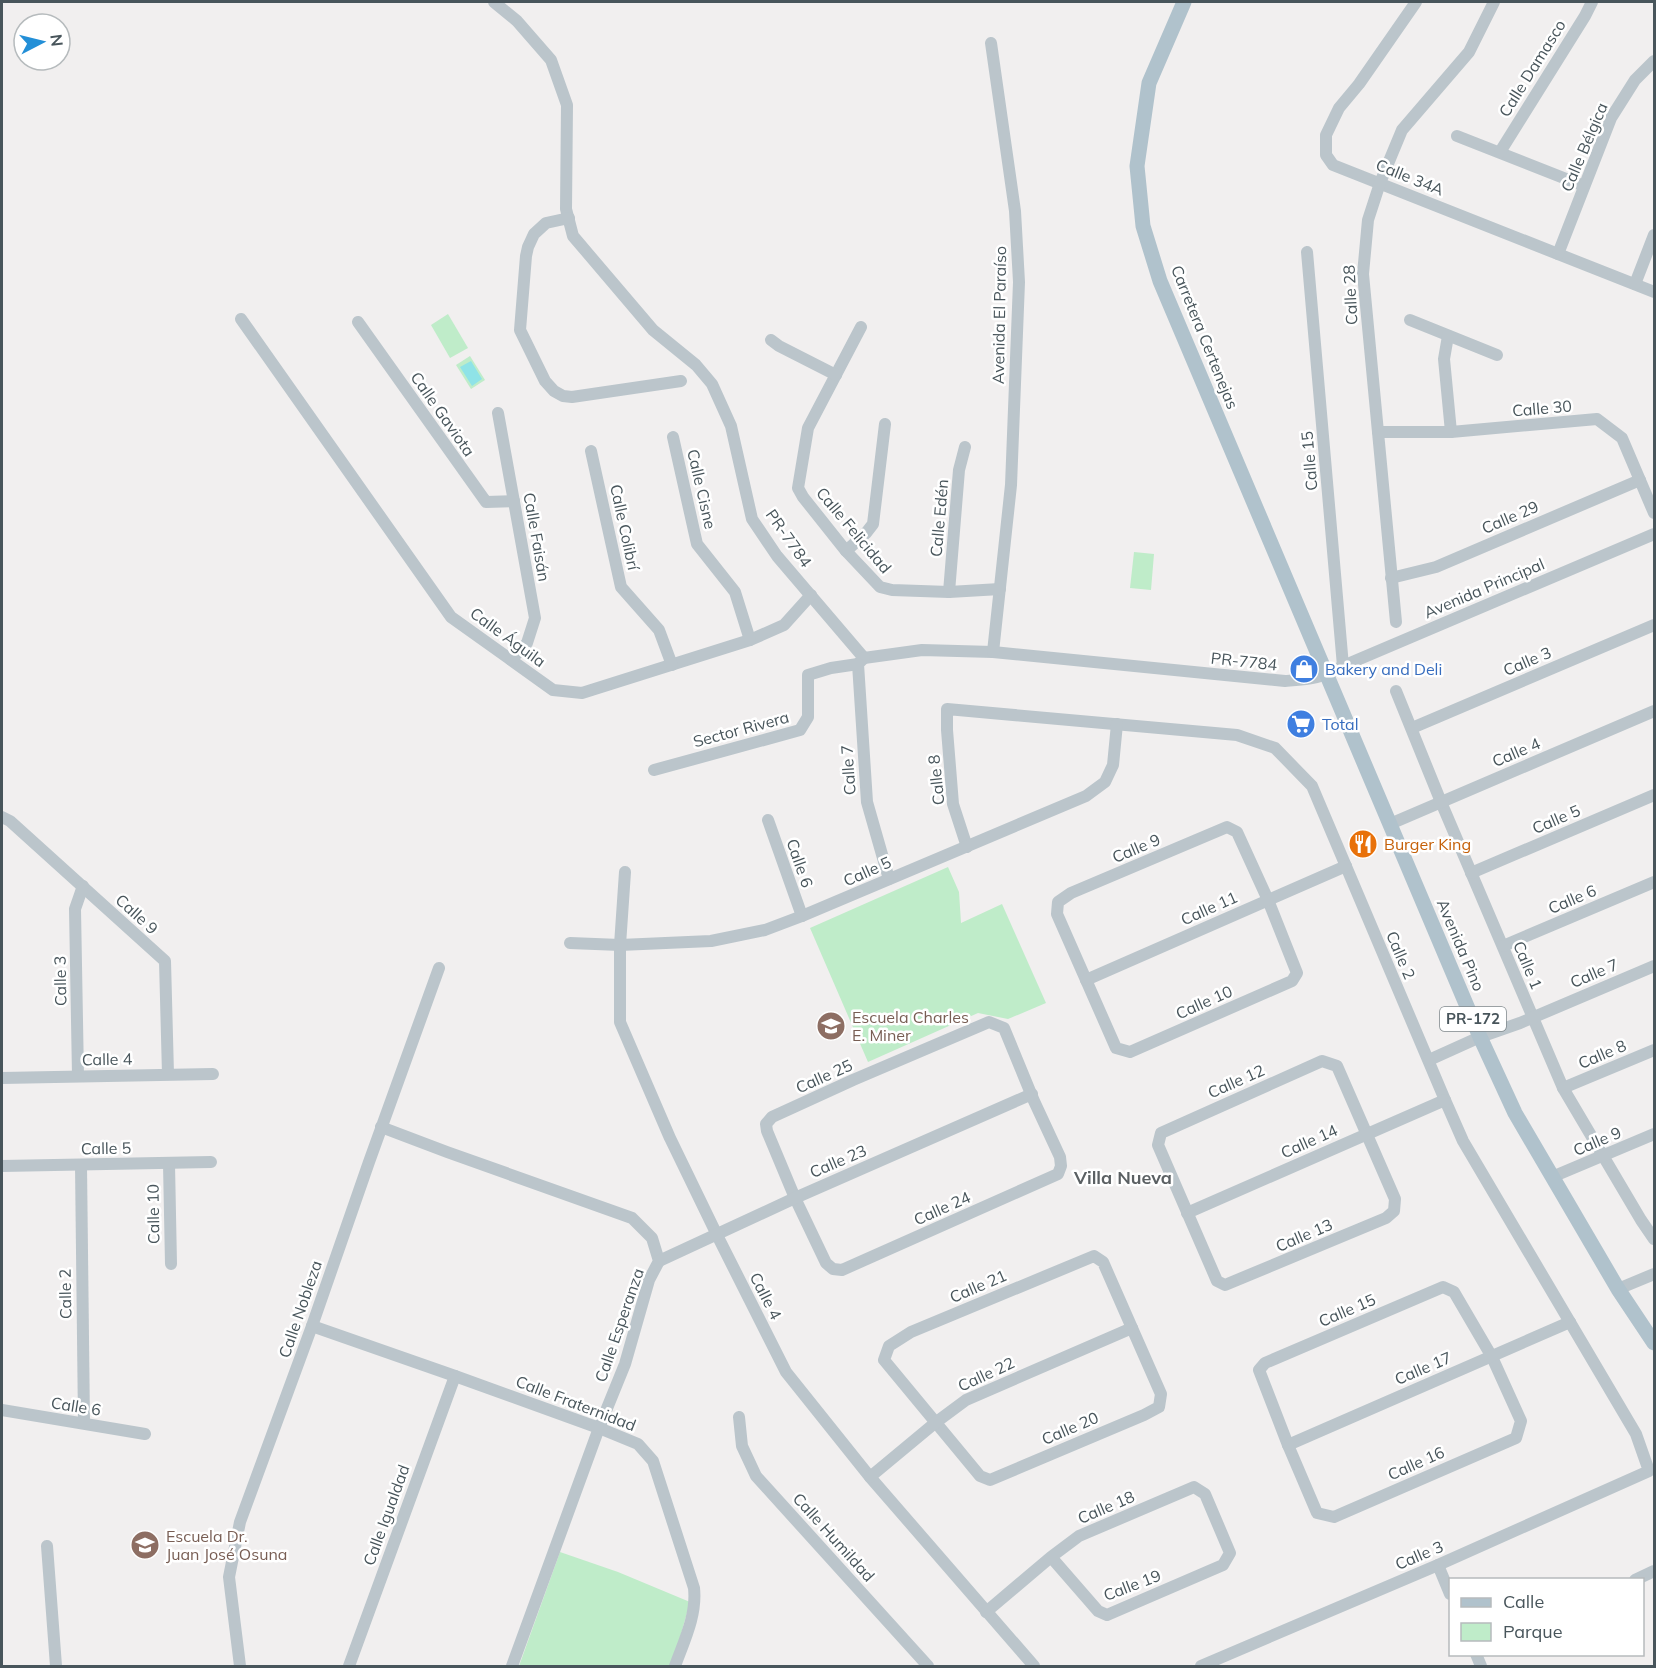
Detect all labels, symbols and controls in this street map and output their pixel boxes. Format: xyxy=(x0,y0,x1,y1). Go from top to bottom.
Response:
north arrow xyxy=(12,12,72,72)
street label: Calle Damasco xyxy=(1494,16,1570,120)
text: N xyxy=(46,33,68,47)
street label: Calle Bélgica xyxy=(1556,99,1612,195)
street label: Calle 34A xyxy=(1373,154,1447,200)
street label: Avenida El Paraíso xyxy=(988,246,1010,384)
street label: Carretera Certenejas xyxy=(1167,262,1243,412)
street label: Calle 28 xyxy=(1338,265,1362,325)
street label: Calle Gaviota xyxy=(407,368,479,460)
street label: Calle 30 xyxy=(1511,395,1573,421)
street label: Calle 15 xyxy=(1296,430,1322,492)
street label: Calle Cisne xyxy=(683,447,721,531)
street label: Calle Edén xyxy=(926,478,952,558)
street label: Calle Colibrí xyxy=(606,482,644,573)
street label: Calle Felicidad xyxy=(812,483,896,577)
street label: Calle Faisán xyxy=(519,491,555,583)
street label: Calle 29 xyxy=(1478,496,1542,538)
street label: PR-7784 xyxy=(762,505,816,571)
street label: Avenida Principal xyxy=(1421,554,1547,622)
street label: Calle Águila xyxy=(466,603,550,671)
street label: Calle 3 xyxy=(1500,642,1554,680)
street label: PR-7784 xyxy=(1210,648,1278,674)
shop icon: Bakery and Deli xyxy=(1288,653,1320,685)
place label: Bakery and Deli xyxy=(1325,659,1442,679)
street label: Sector Rivera xyxy=(691,707,791,751)
supermarket icon: Total xyxy=(1285,708,1317,740)
place label: Total xyxy=(1322,714,1359,734)
street label: Calle 4 xyxy=(1489,733,1543,771)
street label: Calle 7 xyxy=(836,744,860,796)
street label: Calle 8 xyxy=(923,754,949,806)
street label: Calle 5 xyxy=(1529,800,1583,838)
restaurant icon: Burger King xyxy=(1347,828,1379,860)
street label: Calle 9 xyxy=(1109,829,1163,867)
place label: Burger King xyxy=(1384,834,1471,854)
street label: Calle 6 xyxy=(782,836,818,890)
street label: Calle 5 xyxy=(840,852,894,890)
street label: Calle 6 xyxy=(1545,880,1599,918)
street label: Calle 11 xyxy=(1178,887,1240,929)
street label: Calle 9 xyxy=(112,890,162,938)
street label: Avenida Pino xyxy=(1433,896,1489,994)
street label: Calle 2 xyxy=(1382,928,1420,982)
street label: Calle 1 xyxy=(1509,938,1547,992)
street label: Calle 7 xyxy=(1567,954,1621,992)
street label: Calle 3 xyxy=(50,956,70,1006)
street label: Calle 10 xyxy=(1173,981,1235,1023)
place label: Escuela Charles E. Miner xyxy=(852,1007,969,1045)
road number: PR-172 xyxy=(1440,1007,1506,1031)
school or university icon: Escuela Charles E. Miner xyxy=(815,1010,847,1042)
street label: Calle 8 xyxy=(1575,1035,1629,1073)
street label: Calle 4 xyxy=(82,1049,133,1069)
street label: Calle 25 xyxy=(793,1055,855,1097)
street label: Calle 12 xyxy=(1205,1060,1267,1102)
street label: Calle 14 xyxy=(1278,1120,1341,1162)
street label: Calle 9 xyxy=(1570,1122,1624,1160)
street label: Calle 5 xyxy=(81,1138,131,1158)
street label: Calle 23 xyxy=(806,1140,870,1182)
district label: Villa Nueva xyxy=(1073,1166,1172,1189)
street label: Calle 10 xyxy=(142,1184,164,1244)
street label: Calle 24 xyxy=(911,1187,974,1229)
street label: Calle 13 xyxy=(1272,1214,1336,1256)
street label: Calle Nobleza xyxy=(274,1258,326,1360)
street label: Calle 21 xyxy=(946,1265,1010,1307)
street label: Calle Esperanza xyxy=(590,1266,648,1384)
street label: Calle 2 xyxy=(55,1269,75,1319)
street label: Calle 4 xyxy=(746,1269,787,1323)
street label: Calle 15 xyxy=(1315,1289,1379,1331)
street label: Calle 17 xyxy=(1391,1347,1455,1389)
street label: Calle 22 xyxy=(955,1352,1017,1396)
street label: Calle Fraternidad xyxy=(513,1371,639,1435)
street label: Calle 6 xyxy=(50,1392,102,1420)
street label: Calle 20 xyxy=(1038,1407,1102,1449)
street label: Calle 16 xyxy=(1385,1442,1447,1484)
street label: Calle Igualdad xyxy=(358,1462,414,1568)
street label: Calle 18 xyxy=(1074,1486,1138,1528)
street label: Calle Humildad xyxy=(789,1488,879,1586)
place label: Escuela Dr. Juan José Osuna xyxy=(166,1526,287,1564)
school or university icon: Escuela Dr. Juan José Osuna xyxy=(129,1529,161,1561)
street label: Calle 3 xyxy=(1392,1536,1446,1574)
street label: Calle 19 xyxy=(1100,1565,1164,1605)
legend xyxy=(1449,1578,1644,1656)
text: Calle xyxy=(1503,1590,1544,1613)
text: Parque xyxy=(1503,1620,1562,1643)

